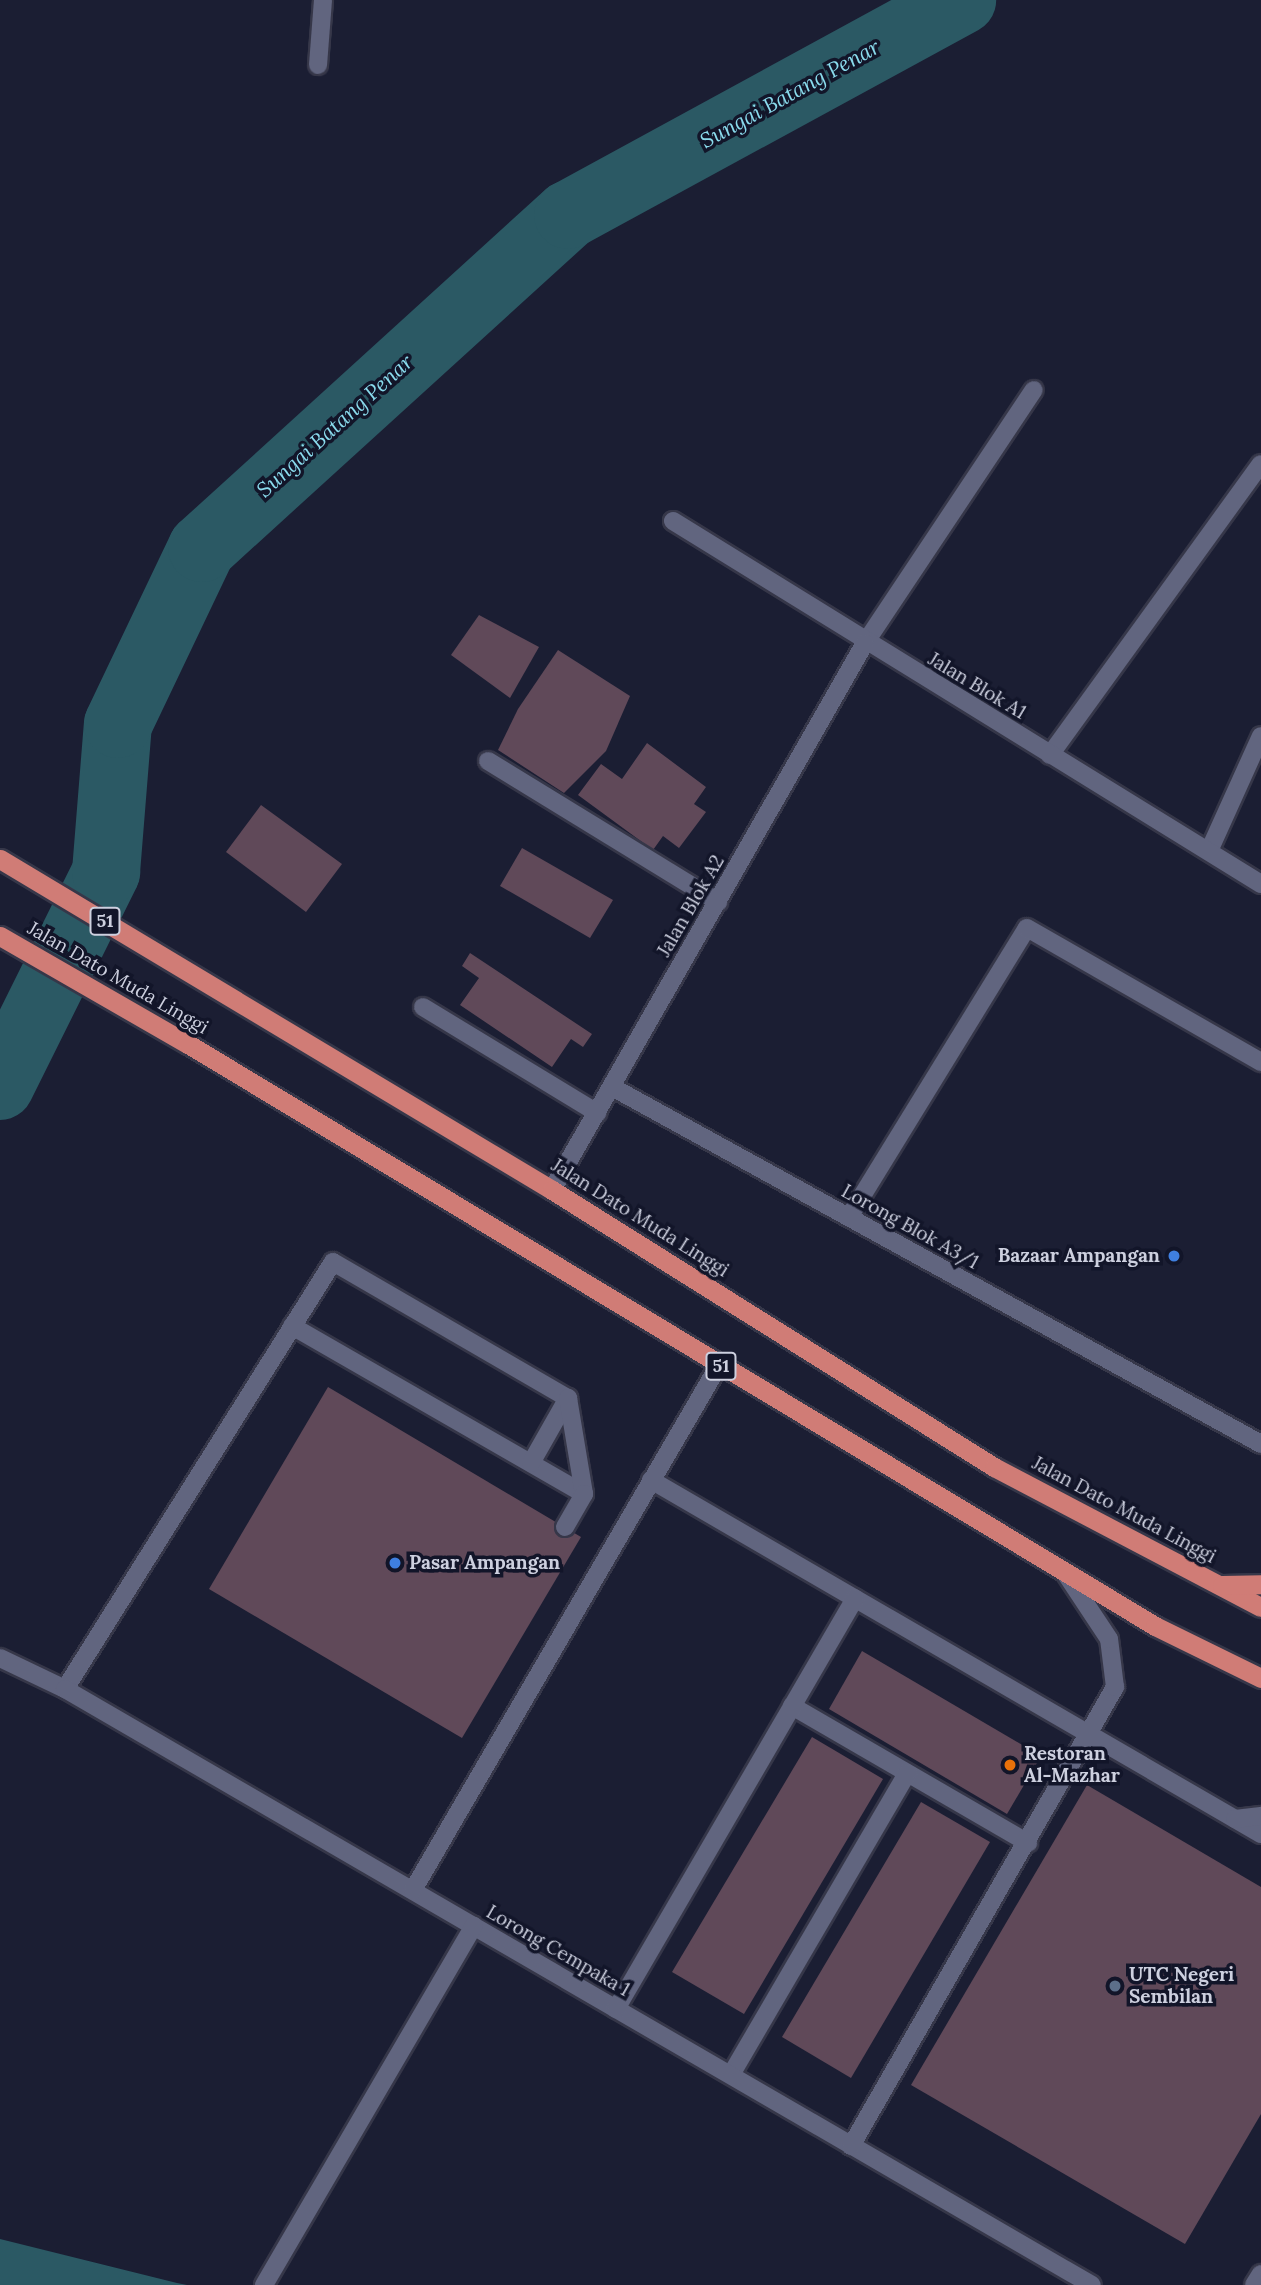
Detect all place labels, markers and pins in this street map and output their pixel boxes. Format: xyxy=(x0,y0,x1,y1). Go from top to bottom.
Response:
place label: Bazaar Ampangan xyxy=(998,1245,1160,1267)
marker: Bazaar Ampangan xyxy=(1166,1248,1182,1264)
place label: Pasar Ampangan xyxy=(409,1552,560,1574)
marker: Pasar Ampangan xyxy=(387,1555,403,1571)
place label: Restoran Al-Mazhar xyxy=(1024,1743,1120,1787)
marker: Restoran Al-Mazhar xyxy=(1002,1757,1018,1773)
place label: UTC Negeri Sembilan xyxy=(1129,1964,1234,2008)
marker: UTC Negeri Sembilan xyxy=(1107,1978,1123,1994)

